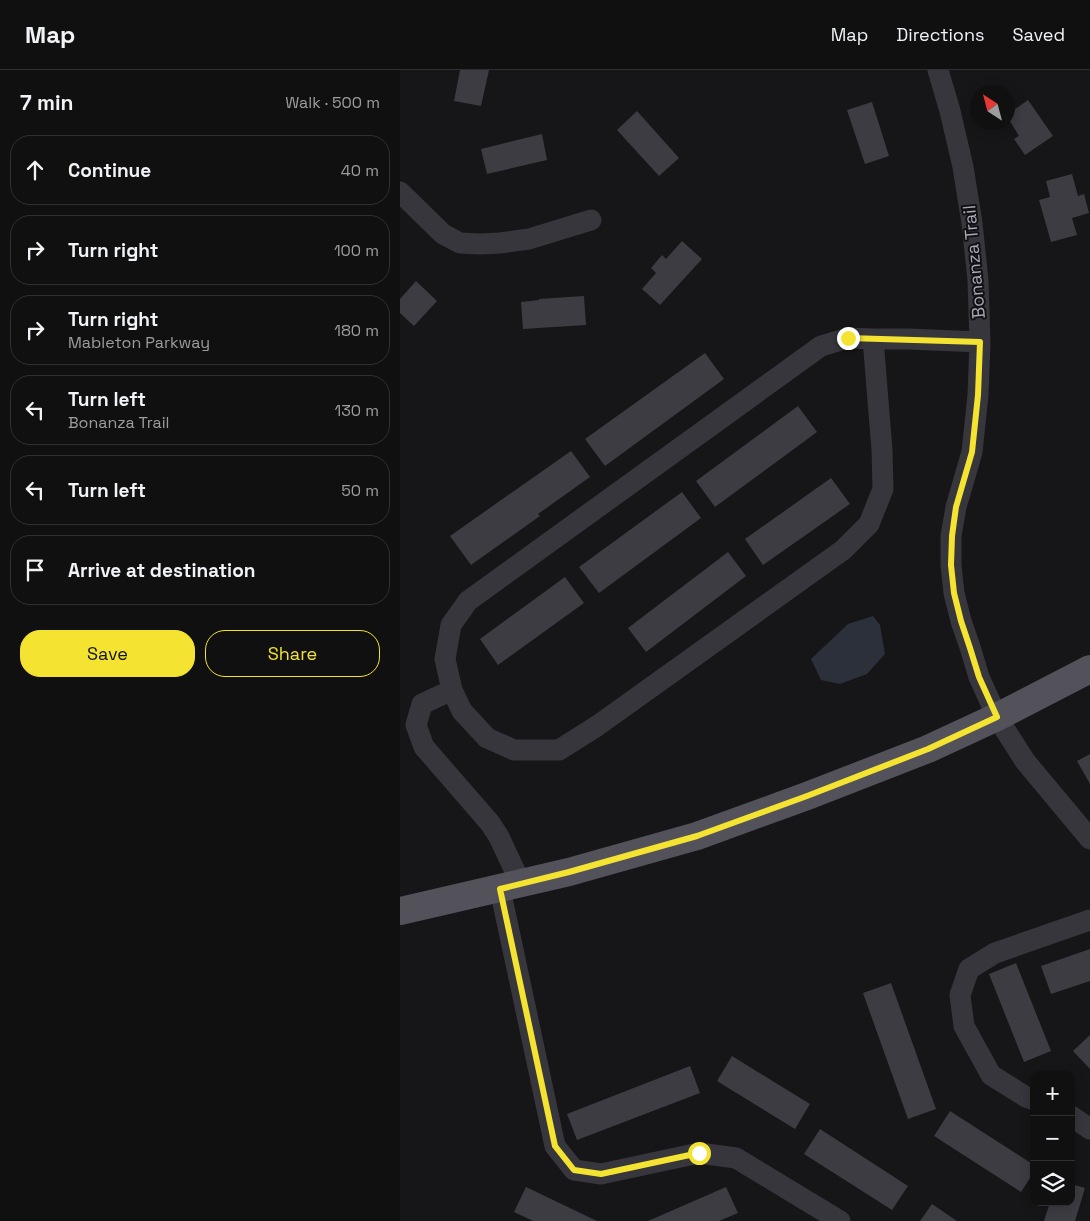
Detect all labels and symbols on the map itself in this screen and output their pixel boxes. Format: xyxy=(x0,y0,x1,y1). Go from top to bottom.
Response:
north arrow xyxy=(970,85,1015,130)
street label: Bonanza Trail xyxy=(957,204,990,320)
route end xyxy=(837,327,860,350)
route start xyxy=(688,1142,711,1165)

